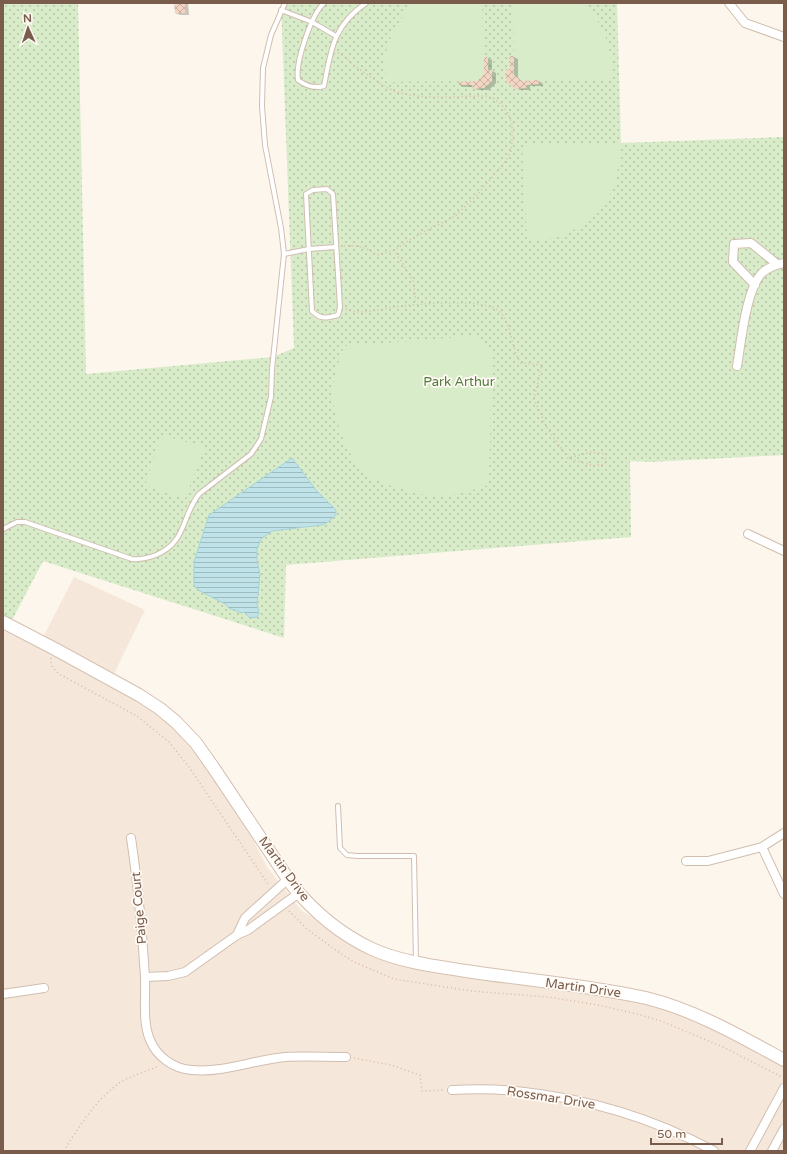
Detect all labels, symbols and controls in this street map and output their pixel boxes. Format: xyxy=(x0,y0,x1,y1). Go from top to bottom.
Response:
north arrow xyxy=(8,8,48,48)
text: N xyxy=(23,12,32,25)
park label: Park Arthur xyxy=(423,374,495,390)
street label: Martin Drive xyxy=(255,833,313,905)
street label: Paige Court xyxy=(128,871,150,945)
street label: Martin Drive xyxy=(544,975,622,1001)
street label: Rossmar Drive xyxy=(506,1083,596,1113)
scale bar xyxy=(651,1120,722,1146)
text: 50 m xyxy=(657,1127,686,1141)

